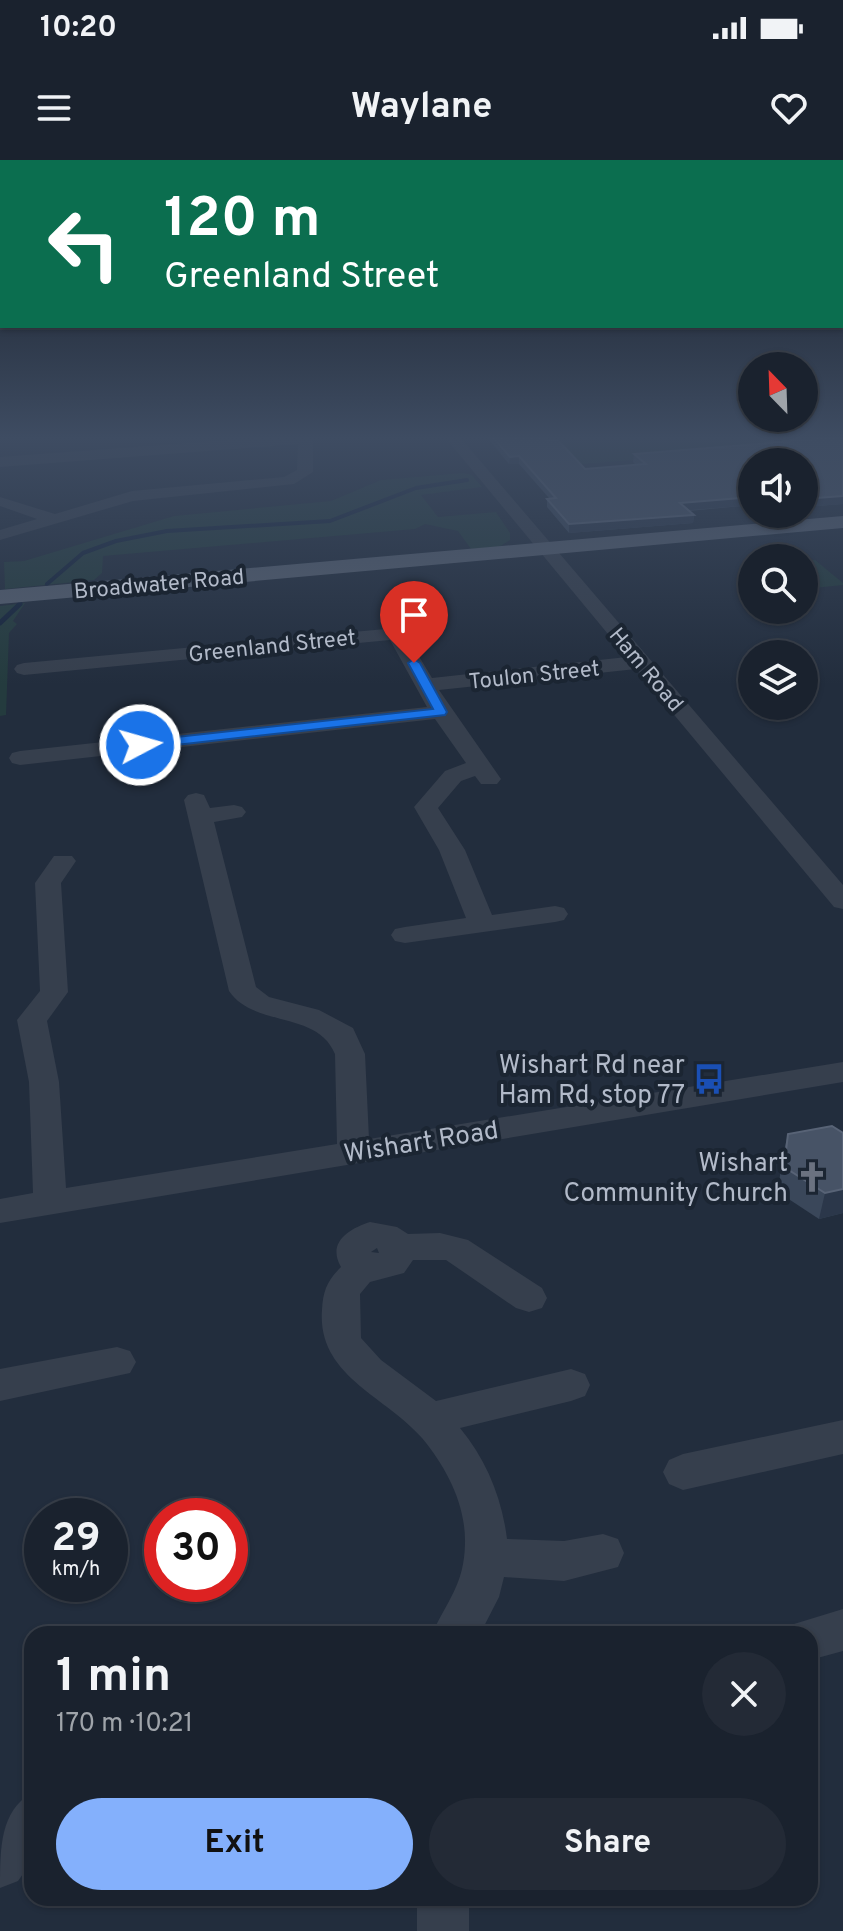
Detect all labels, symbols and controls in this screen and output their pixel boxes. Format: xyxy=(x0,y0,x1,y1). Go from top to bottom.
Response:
text: 10:20 xyxy=(40,10,117,47)
text: Waylane xyxy=(351,85,492,131)
icon: menu xyxy=(32,86,76,130)
icon: heart xyxy=(767,86,811,130)
text: 120 m xyxy=(164,186,321,256)
icon: left xyxy=(32,192,136,296)
text: Greenland Street xyxy=(164,255,439,301)
north arrow xyxy=(738,352,818,432)
map controls xyxy=(738,352,818,720)
button: sound xyxy=(738,448,818,528)
button: search xyxy=(738,544,818,624)
street label: Broadwater Road xyxy=(73,565,246,606)
pin xyxy=(380,581,448,663)
icon: arrive xyxy=(392,593,436,637)
street label: Ham Road xyxy=(602,623,688,718)
street label: Greenland Street xyxy=(187,625,357,670)
button: layers xyxy=(738,640,818,720)
street label: Toulon Street xyxy=(467,656,601,697)
position arrow xyxy=(98,703,182,787)
place label: Wishart Rd near Ham Rd, stop 77 xyxy=(499,1050,685,1113)
bus stop icon: Wishart Rd near Ham Rd, stop 77 xyxy=(692,1062,726,1096)
street label: Wishart Road xyxy=(342,1115,501,1172)
place label: Wishart Community Church xyxy=(564,1148,788,1211)
church icon: Wishart Community Church xyxy=(795,1160,829,1194)
speed limit sign: 30 xyxy=(144,1498,248,1602)
text: 29 xyxy=(51,1515,101,1565)
text: km/h xyxy=(52,1557,100,1583)
text: 1 min xyxy=(56,1648,171,1708)
button: close xyxy=(702,1652,786,1736)
text: 170 m · 10:21 xyxy=(56,1708,193,1741)
button: Exit xyxy=(56,1798,413,1890)
button: Share xyxy=(429,1798,786,1890)

